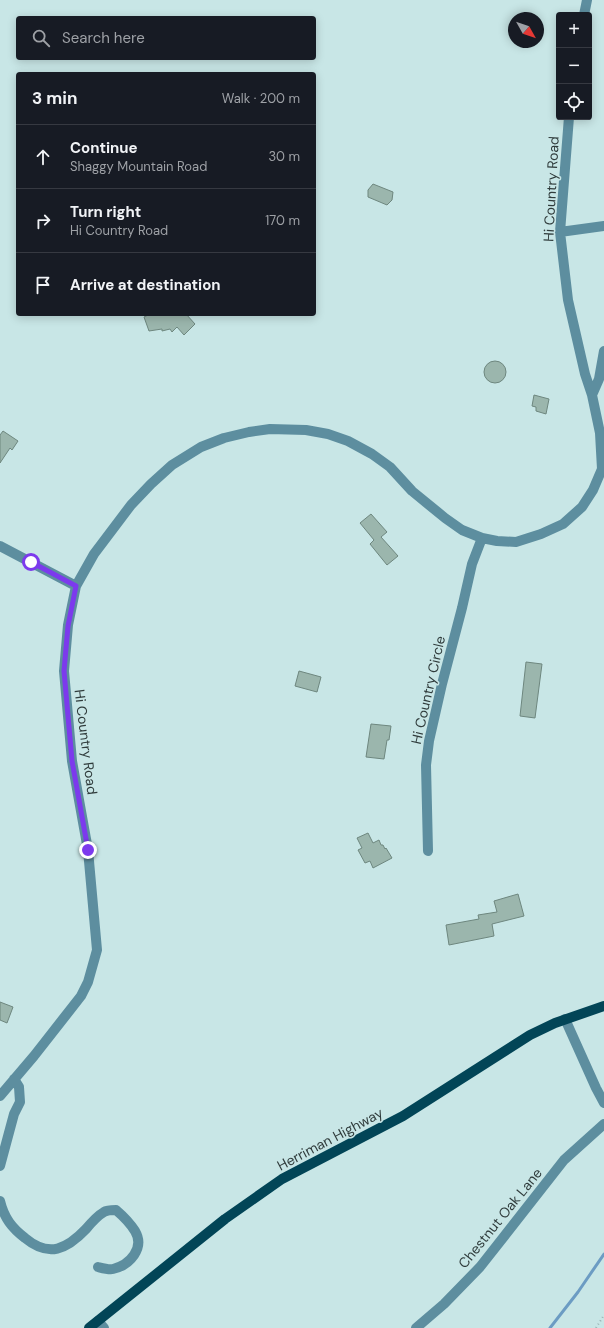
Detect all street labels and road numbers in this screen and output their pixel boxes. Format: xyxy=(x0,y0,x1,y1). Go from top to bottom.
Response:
street label: Hi Country Road xyxy=(539,136,563,242)
street label: Hi Country Circle xyxy=(407,634,449,746)
street label: Hi Country Road xyxy=(71,688,101,796)
street label: Herriman Highway xyxy=(274,1103,386,1175)
street label: Chestnut Oak Lane xyxy=(454,1164,546,1272)

